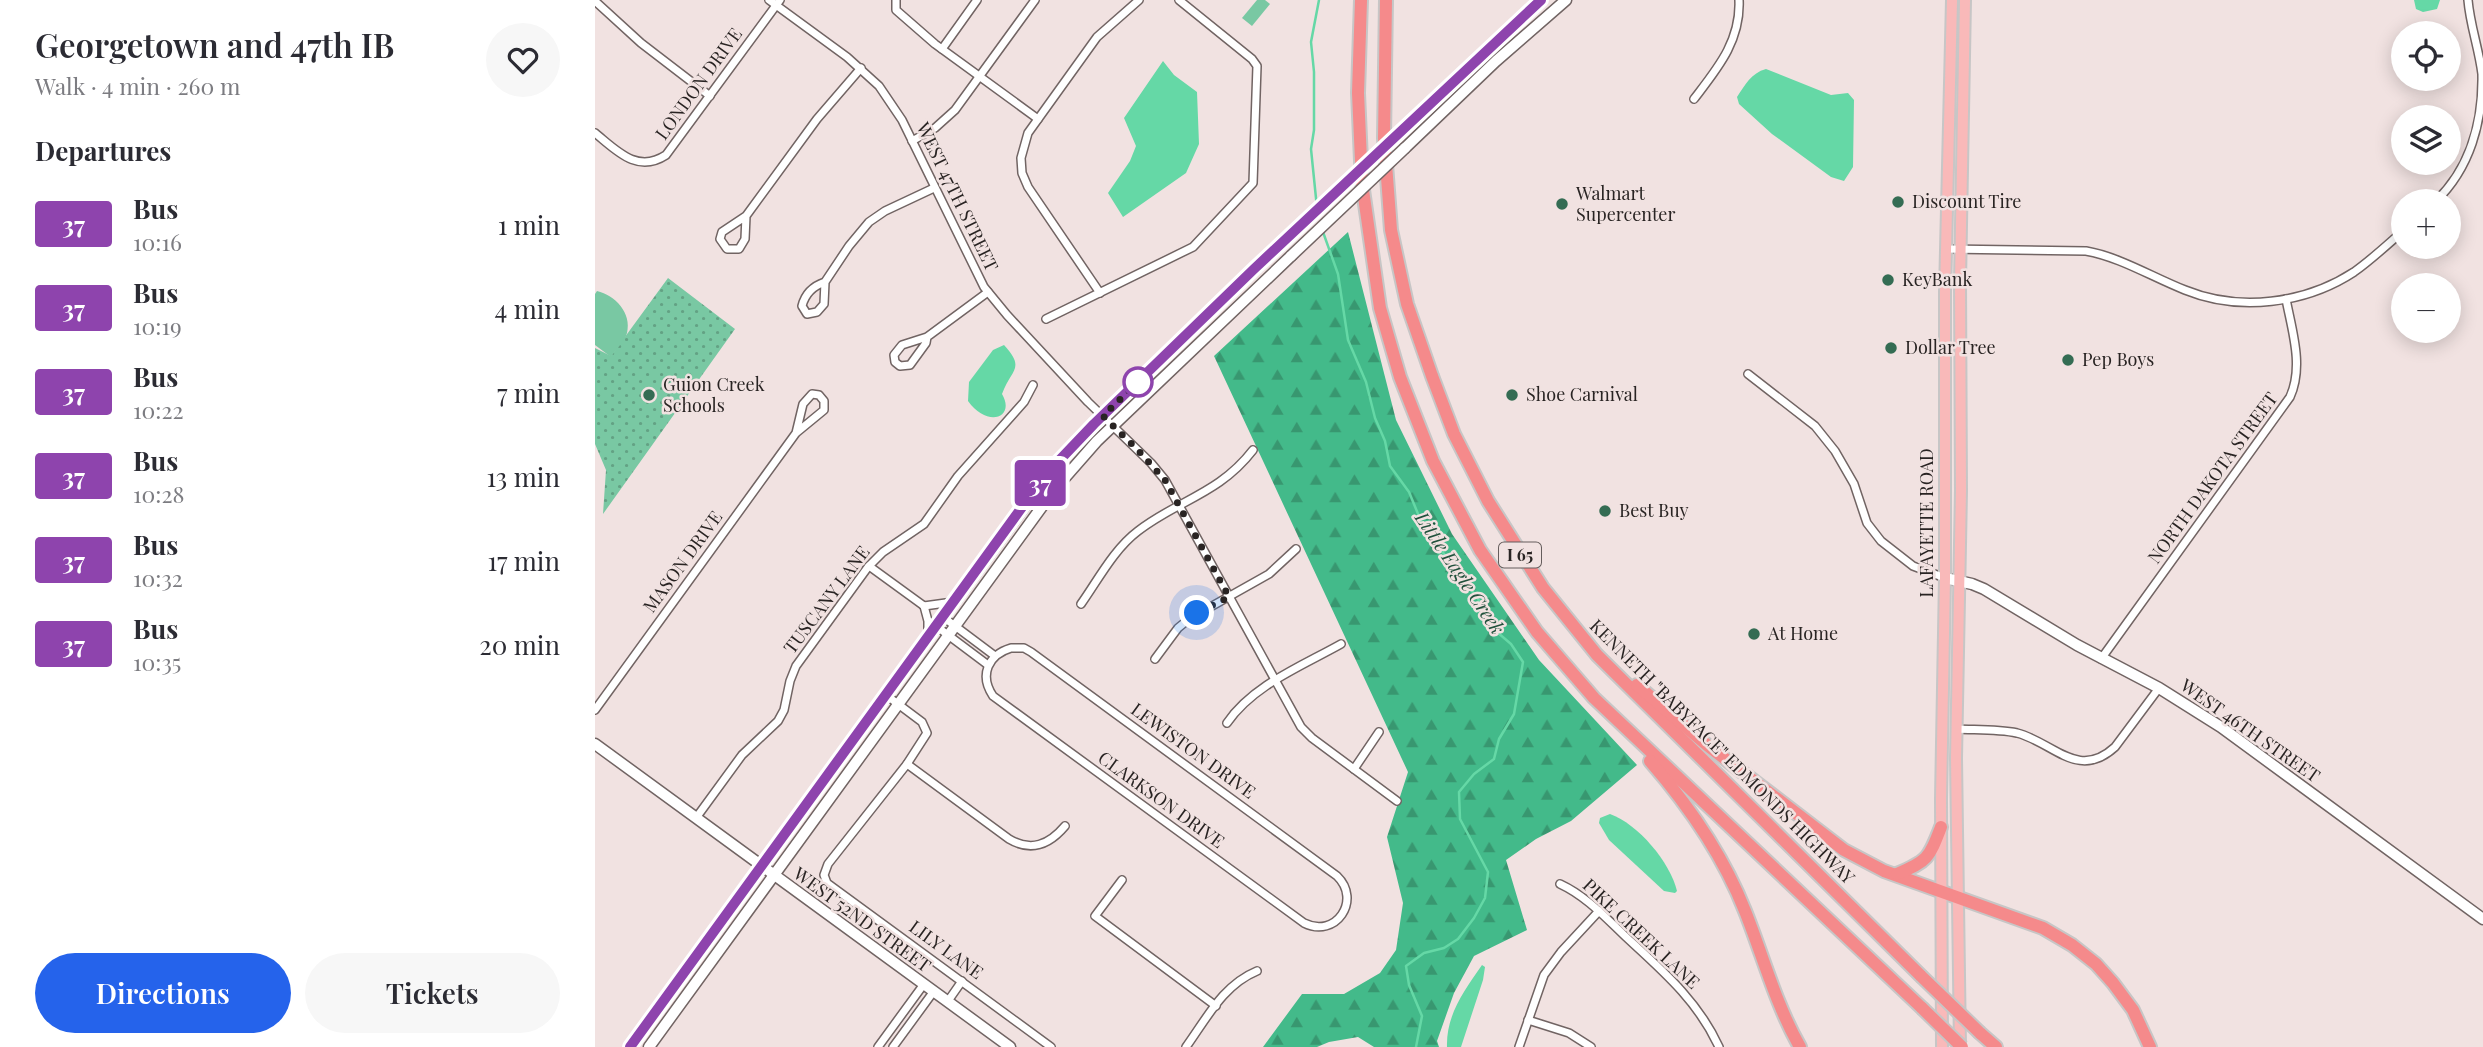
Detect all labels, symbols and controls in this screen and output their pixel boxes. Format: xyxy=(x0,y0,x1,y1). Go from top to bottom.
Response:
map controls xyxy=(2391,21,2461,343)
button: locate xyxy=(2391,21,2461,91)
text: Georgetown and 47th IB xyxy=(35,22,394,66)
button: heart xyxy=(486,23,560,97)
street label: LONDON DRIVE xyxy=(649,23,747,144)
text: Walk · 4 min · 260 m xyxy=(35,70,240,101)
button: layers xyxy=(2391,105,2461,175)
street label: WEST 47TH STREET xyxy=(911,117,1004,275)
text: Departures xyxy=(35,133,171,168)
place label: Walmart Supercenter xyxy=(1575,181,1676,226)
place label: Discount Tire xyxy=(1912,189,2021,213)
button: + xyxy=(2391,189,2461,259)
text: Bus xyxy=(133,191,178,226)
marker: Discount Tire xyxy=(1890,194,1906,210)
marker: Walmart Supercenter xyxy=(1554,196,1570,212)
text: 1 min xyxy=(498,207,560,242)
text: 37 xyxy=(62,208,85,240)
text: 10:16 xyxy=(133,226,182,257)
place label: KeyBank xyxy=(1902,267,1972,291)
marker: KeyBank xyxy=(1880,272,1896,288)
button: − xyxy=(2391,273,2461,343)
text: Bus xyxy=(133,275,178,310)
text: 4 min xyxy=(494,291,560,326)
text: 37 xyxy=(62,292,85,324)
text: 10:19 xyxy=(133,310,182,341)
place label: Dollar Tree xyxy=(1905,335,1996,359)
marker: Dollar Tree xyxy=(1883,340,1899,356)
place label: Pep Boys xyxy=(2082,347,2154,371)
marker: Pep Boys xyxy=(2060,352,2076,368)
text: Bus xyxy=(133,359,178,394)
unlabelled marker xyxy=(1123,367,1153,397)
place label: Guion Creek Schools xyxy=(663,372,765,417)
text: 7 min xyxy=(497,375,560,410)
text: 37 xyxy=(62,376,85,408)
place label: Shoe Carnival xyxy=(1526,382,1638,406)
marker: Guion Creek Schools xyxy=(641,387,657,403)
marker: Shoe Carnival xyxy=(1504,387,1520,403)
street label: NORTH DAKOTA STREET xyxy=(2142,387,2283,568)
text: 10:22 xyxy=(133,394,183,425)
text: Bus xyxy=(133,443,178,478)
street label: LAFAYETTE ROAD xyxy=(1914,448,1938,598)
text: 13 min xyxy=(486,459,560,494)
text: 37 xyxy=(62,460,85,492)
line badge: 37 xyxy=(1009,460,1071,506)
text: 37 xyxy=(1029,467,1051,499)
text: 10:28 xyxy=(133,478,184,509)
place label: Best Buy xyxy=(1619,498,1689,522)
marker: Best Buy xyxy=(1597,503,1613,519)
water label: Little Eagle Creek xyxy=(1410,505,1512,639)
street label: MASON DRIVE xyxy=(637,506,727,617)
text: Bus xyxy=(133,527,178,562)
street label: TUSCANY LANE xyxy=(778,541,875,658)
road number: I 65 xyxy=(1499,542,1541,568)
text: 17 min xyxy=(487,543,560,578)
text: 37 xyxy=(62,544,85,576)
text: 10:32 xyxy=(133,562,183,593)
your location xyxy=(1179,595,1214,630)
text: Bus xyxy=(133,611,178,646)
street label: KENNETH "BABYFACE" EDMONDS HIGHWAY xyxy=(1585,614,1861,889)
place label: At Home xyxy=(1767,621,1838,645)
marker: At Home xyxy=(1746,626,1762,642)
text: 20 min xyxy=(479,627,560,662)
text: 37 xyxy=(62,628,85,660)
text: 10:35 xyxy=(133,646,181,677)
street label: WEST 46TH STREET xyxy=(2175,672,2325,787)
street label: LEWISTON DRIVE xyxy=(1127,697,1261,803)
street label: CLARKSON DRIVE xyxy=(1094,745,1230,853)
street label: WEST 52ND STREET xyxy=(788,861,936,977)
street label: PIKE CREEK LANE xyxy=(1578,873,1705,994)
street label: LILY LANE xyxy=(905,914,988,984)
button: Directions xyxy=(35,953,291,1033)
button: Tickets xyxy=(305,953,560,1033)

